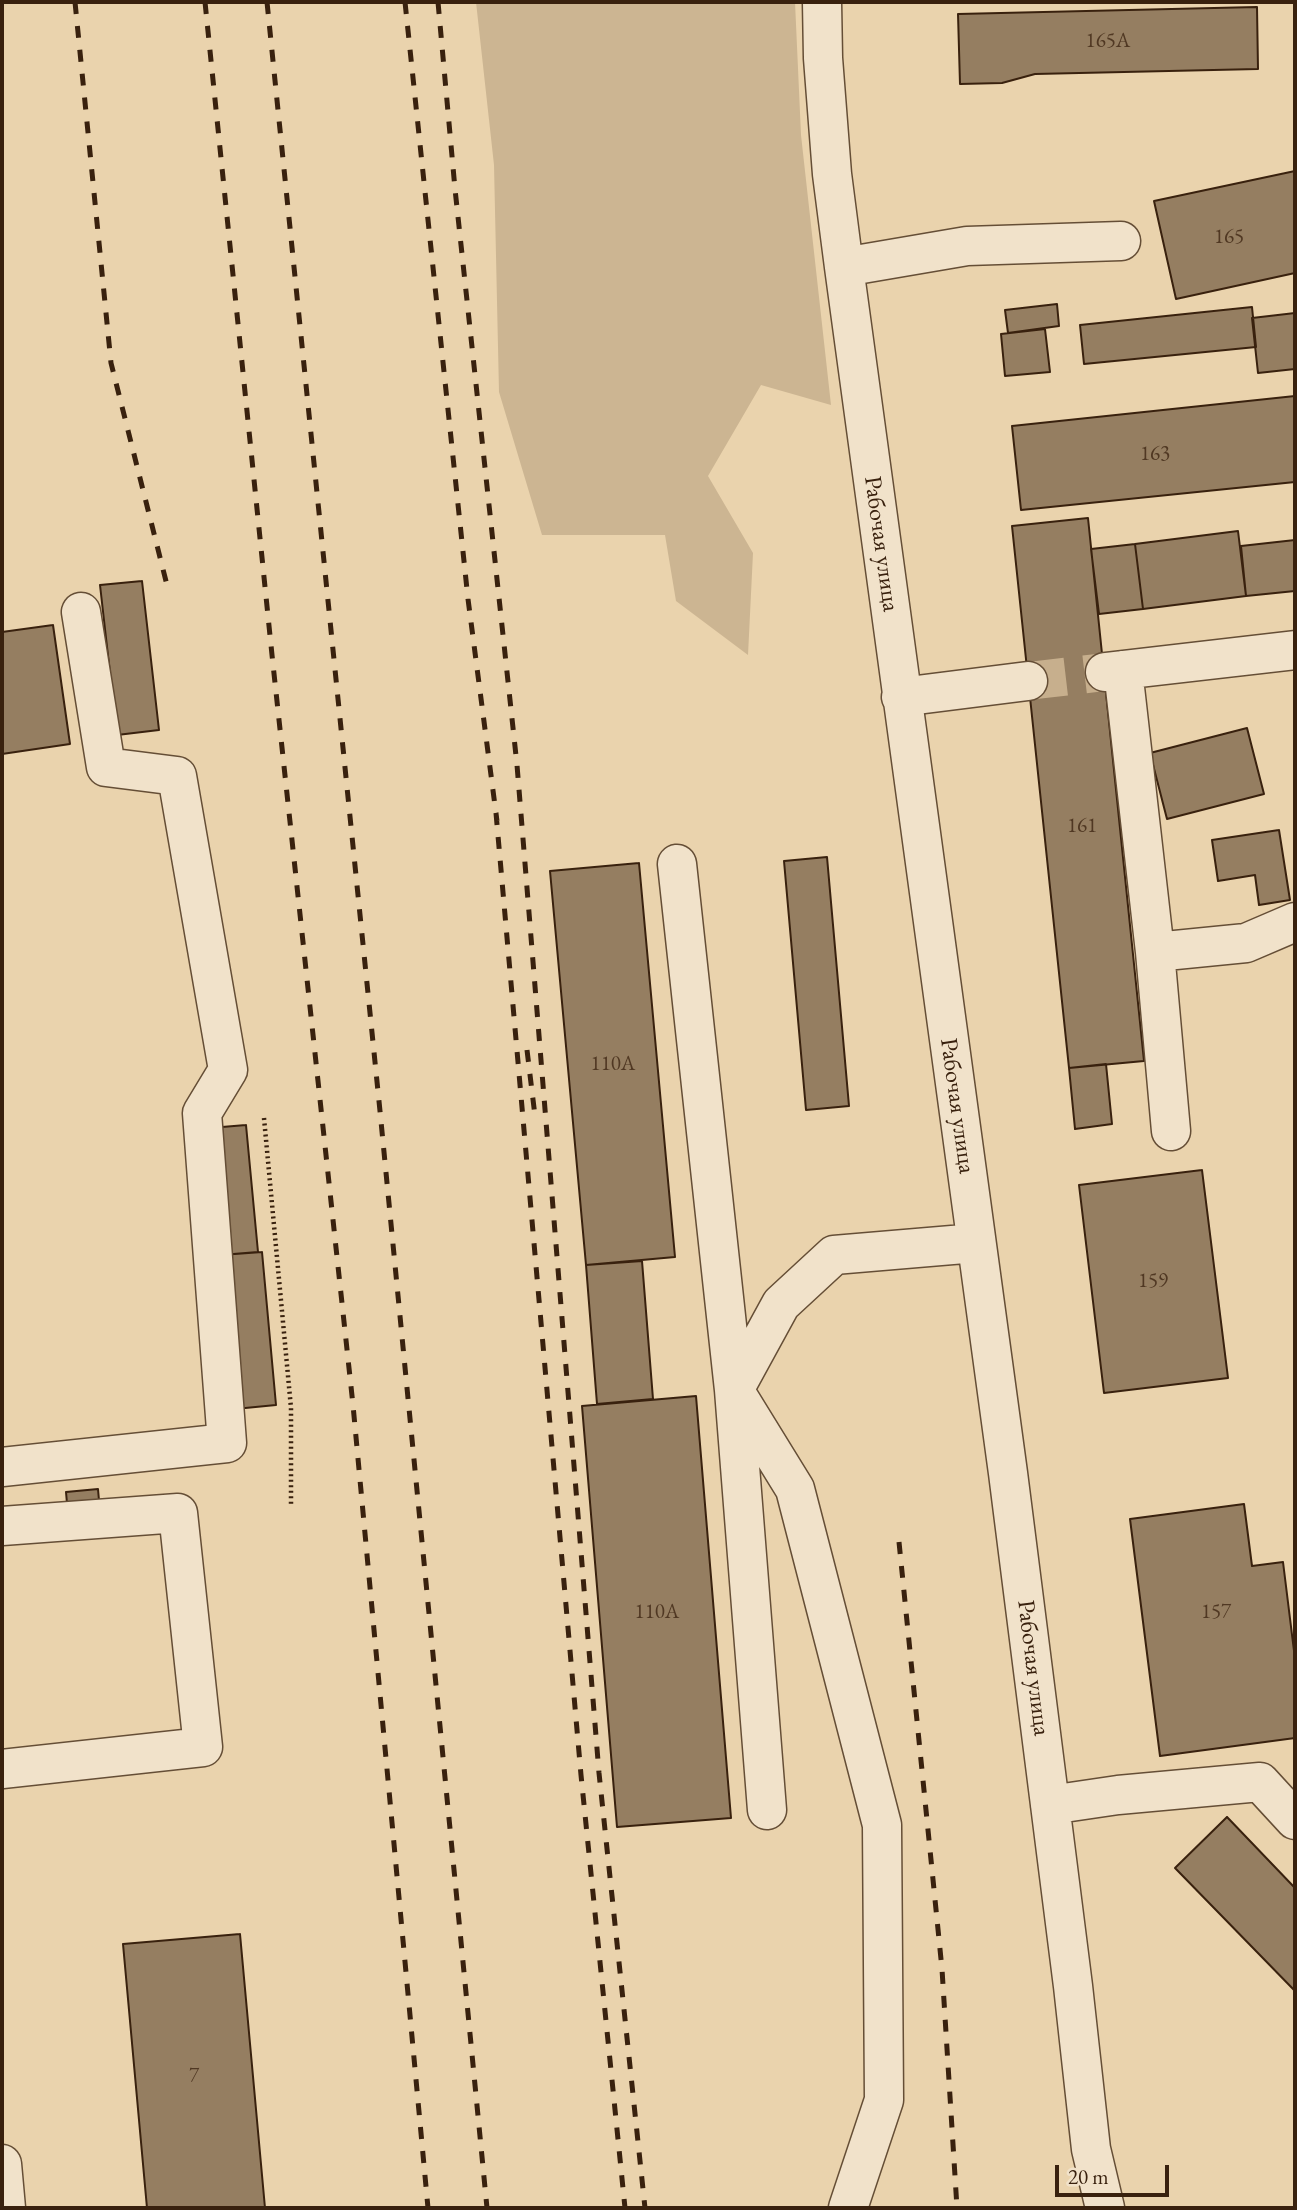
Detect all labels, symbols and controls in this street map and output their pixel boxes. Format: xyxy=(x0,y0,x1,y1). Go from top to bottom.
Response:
house number: 165А xyxy=(1086,28,1130,54)
house number: 165 xyxy=(1214,224,1244,250)
house number: 163 xyxy=(1140,441,1170,467)
street label: Рабочая улица xyxy=(857,474,905,614)
house number: 161 xyxy=(1067,813,1097,839)
street label: Рабочая улица xyxy=(933,1036,981,1176)
house number: 110А xyxy=(591,1051,635,1077)
house number: 159 xyxy=(1138,1268,1168,1294)
house number: 110А xyxy=(635,1599,679,1625)
street label: Рабочая улица xyxy=(1010,1599,1056,1737)
house number: 157 xyxy=(1201,1599,1231,1625)
house number: 7 xyxy=(189,2063,199,2089)
scale bar xyxy=(1059,2150,1173,2194)
text: 20 m xyxy=(1068,2163,1109,2190)

